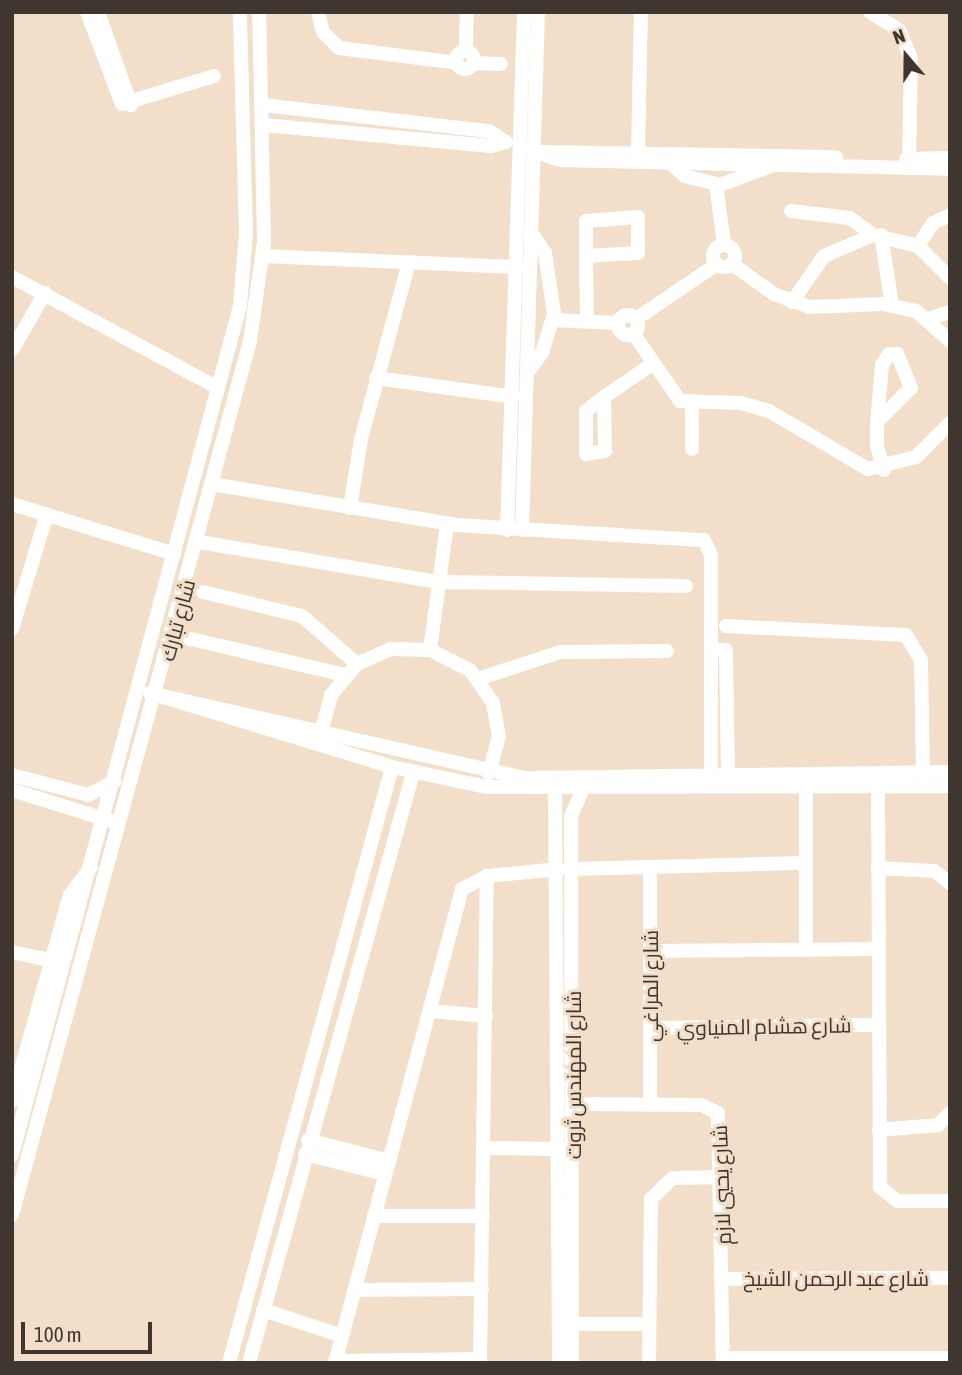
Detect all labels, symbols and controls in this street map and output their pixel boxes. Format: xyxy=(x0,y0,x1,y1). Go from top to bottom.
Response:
north arrow xyxy=(871,21,941,91)
text: N xyxy=(890,24,908,49)
street label: شارع تبارك xyxy=(154,576,200,664)
street label: شارع المراغي xyxy=(637,930,663,1042)
street label: شارع المهندس ثروت xyxy=(560,991,586,1159)
street label: شارع هشام المنياوي xyxy=(676,1012,852,1040)
street label: شارع يحيي لازم xyxy=(706,1124,736,1246)
street label: شارع عبد الرحمن الشيخ xyxy=(743,1265,929,1291)
scale bar xyxy=(24,1308,156,1352)
text: 100 m xyxy=(34,1322,82,1346)

